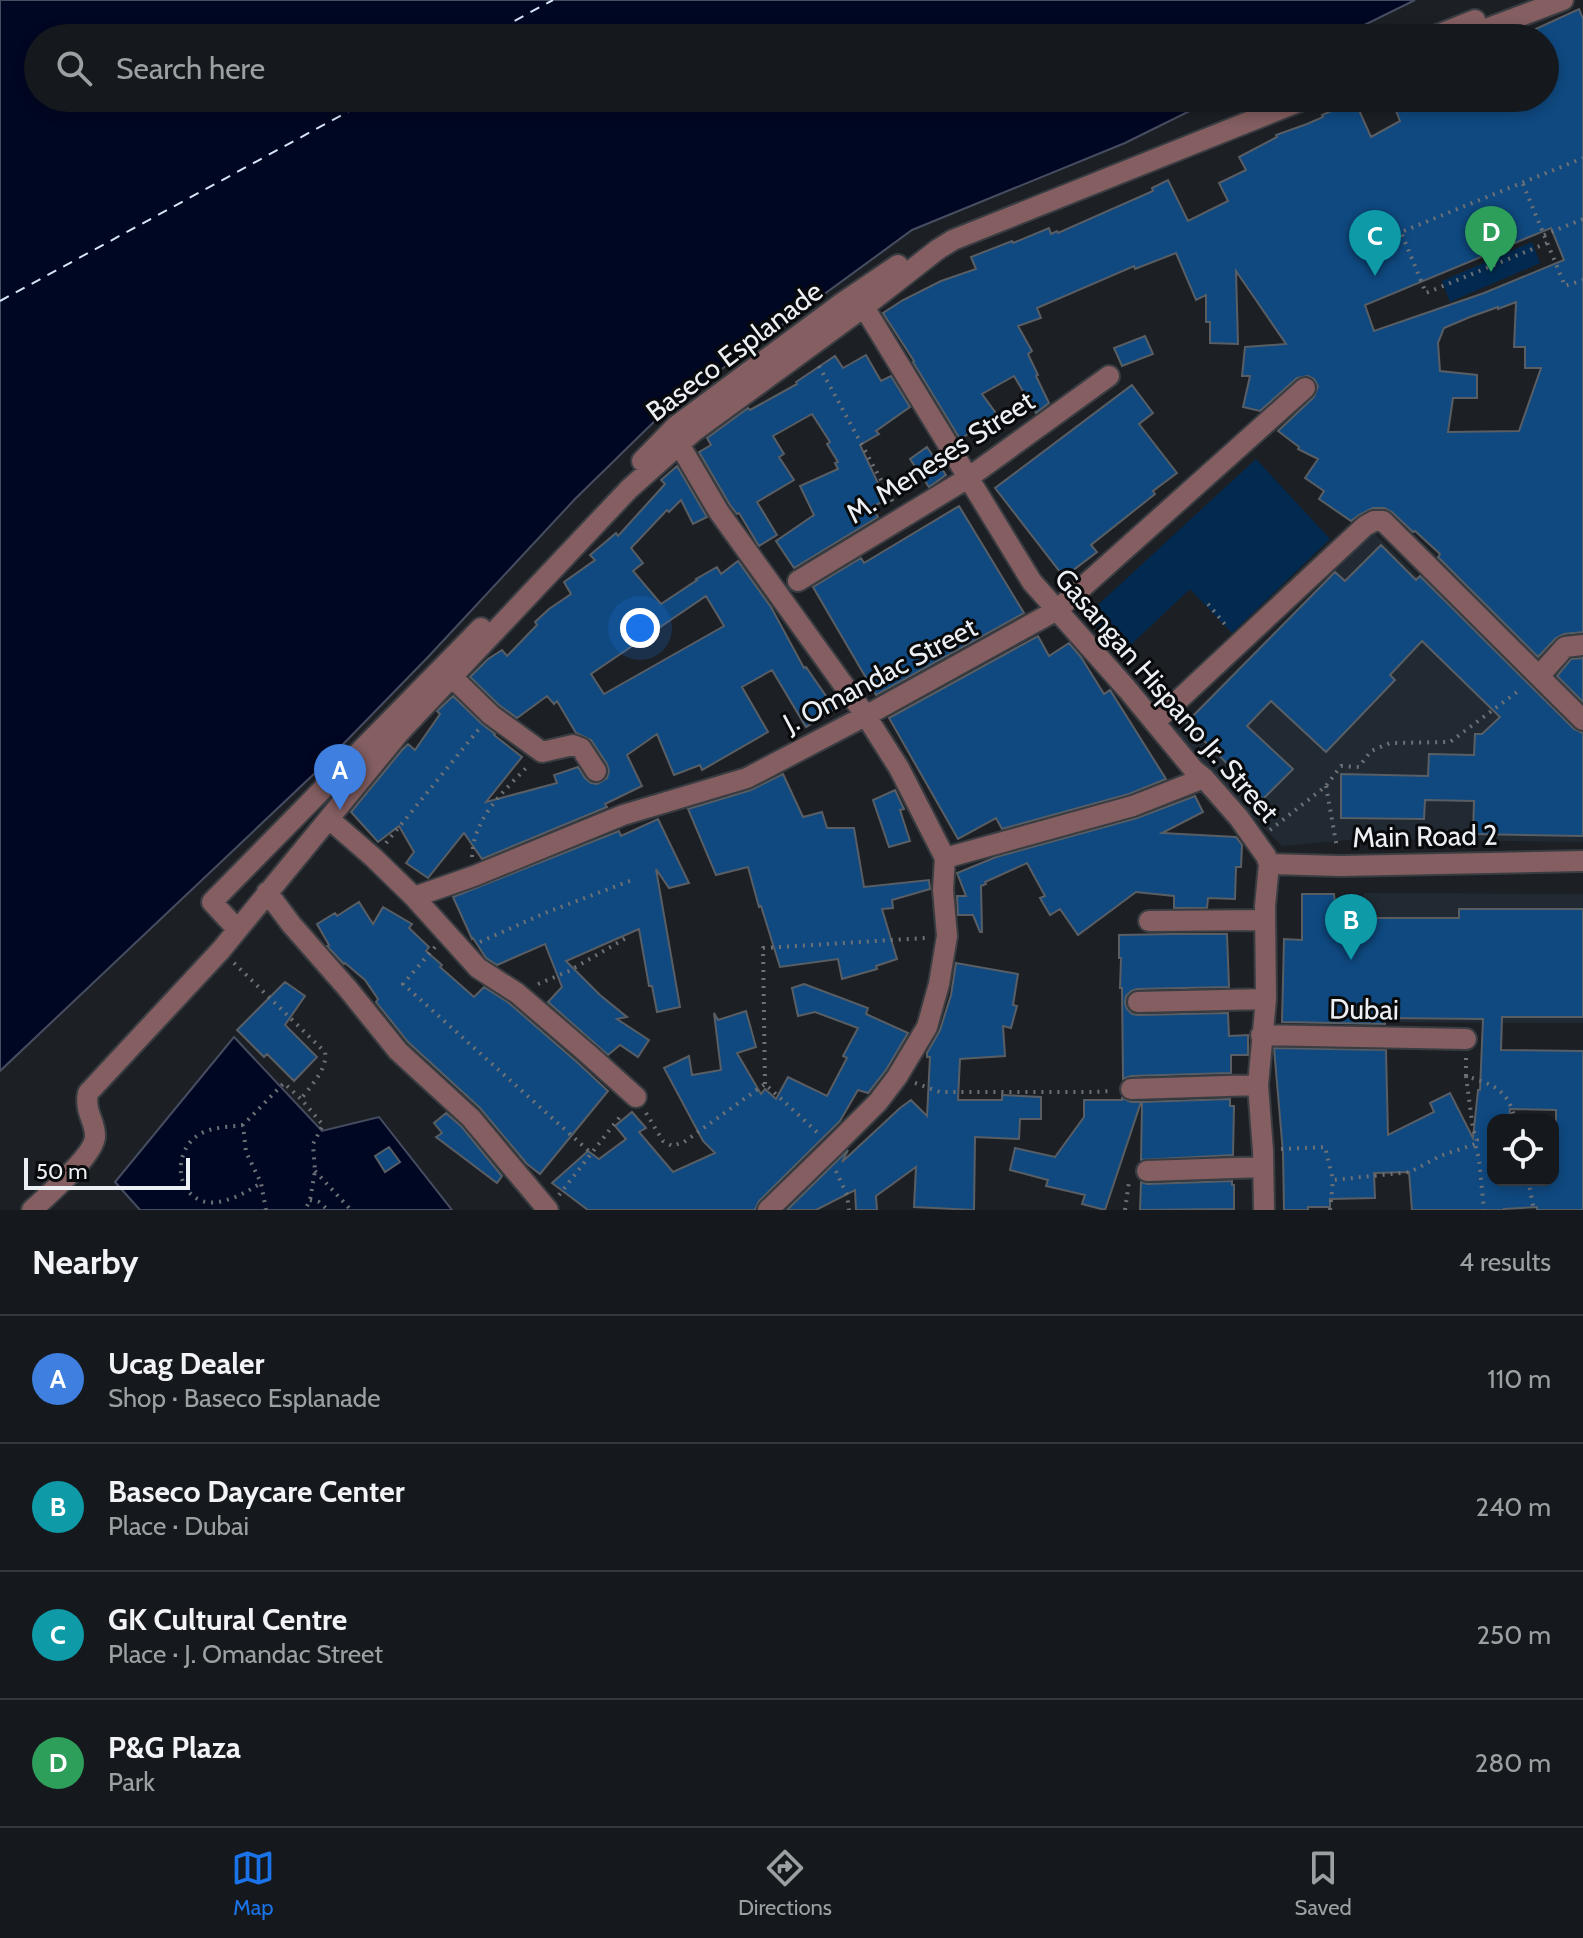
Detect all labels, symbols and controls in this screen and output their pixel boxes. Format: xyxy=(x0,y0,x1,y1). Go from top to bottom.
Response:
search box xyxy=(24,24,1559,112)
icon: search xyxy=(52,46,96,90)
text: Search here xyxy=(116,50,265,87)
pin: D xyxy=(1465,206,1517,272)
pin: C xyxy=(1349,210,1401,276)
street label: Baseco Esplanade xyxy=(639,274,829,428)
street label: M. Meneses Street xyxy=(840,384,1040,530)
street label: Gasangan Hispano Jr. Street xyxy=(1048,561,1286,829)
your location xyxy=(620,608,660,648)
street label: J. Omandac Street xyxy=(777,610,983,741)
pin: A xyxy=(314,744,366,810)
street label: Main Road 2 xyxy=(1352,818,1498,854)
pin: B xyxy=(1325,894,1377,960)
street label: Dubai xyxy=(1329,991,1399,1027)
map controls xyxy=(1487,1114,1559,1186)
button: locate xyxy=(1487,1114,1559,1186)
scale bar xyxy=(24,1154,190,1190)
text: 50 m xyxy=(36,1158,88,1185)
text: Nearby xyxy=(32,1241,139,1283)
text: 4 results xyxy=(1459,1246,1551,1278)
text: Ucag Dealer xyxy=(108,1345,264,1382)
text: A xyxy=(50,1363,66,1395)
text: 110 m xyxy=(1487,1363,1551,1395)
text: Shop · Baseco Esplanade xyxy=(108,1382,381,1414)
text: Baseco Daycare Center xyxy=(108,1473,405,1510)
text: B xyxy=(50,1491,66,1523)
text: 240 m xyxy=(1476,1491,1551,1523)
text: Place · Dubai xyxy=(108,1510,249,1542)
text: GK Cultural Centre xyxy=(108,1601,347,1638)
text: C xyxy=(50,1619,66,1651)
text: 250 m xyxy=(1477,1619,1551,1651)
text: Place · J. Omandac Street xyxy=(108,1638,383,1670)
text: P&G Plaza xyxy=(108,1729,241,1766)
text: D xyxy=(49,1747,67,1779)
text: 280 m xyxy=(1475,1747,1551,1779)
text: Park xyxy=(108,1766,155,1798)
tab: Map xyxy=(231,1846,275,1921)
tab: Directions xyxy=(738,1846,832,1921)
tab: Saved xyxy=(1295,1846,1352,1921)

